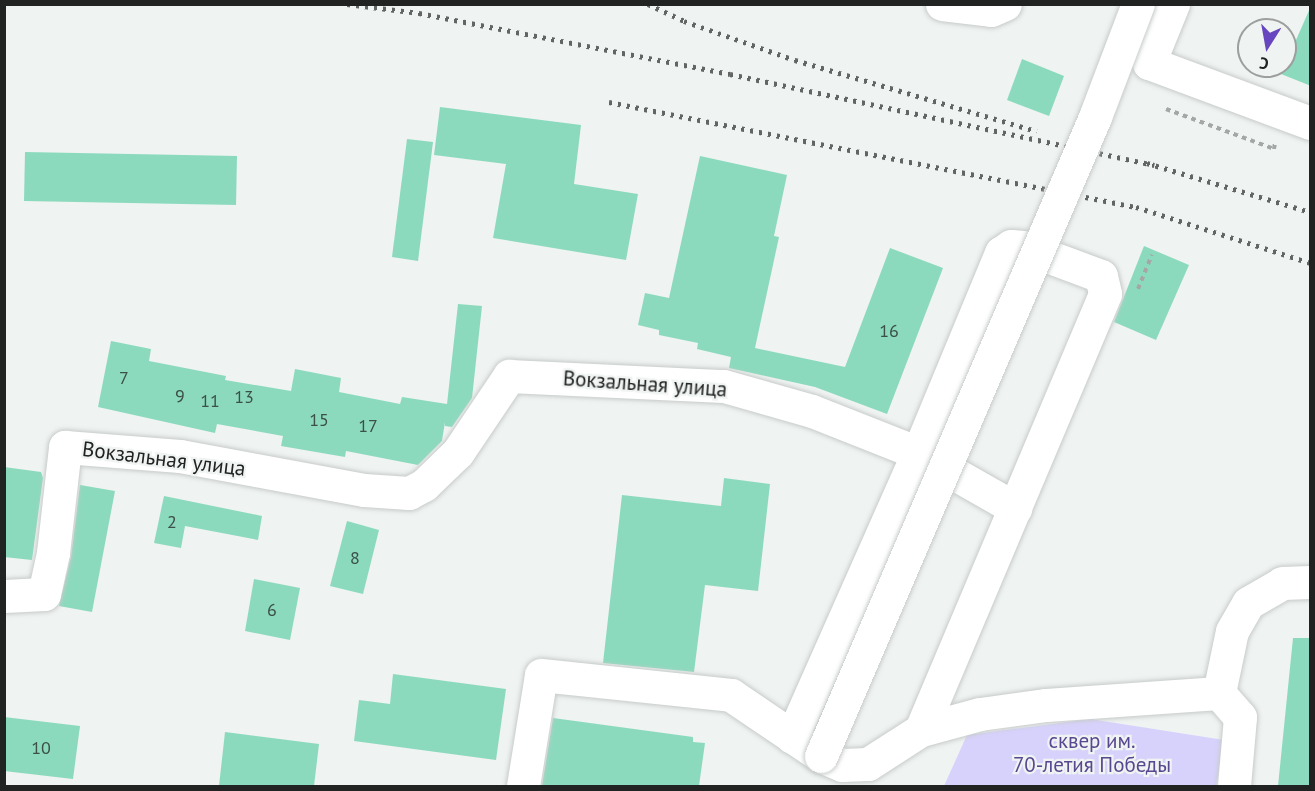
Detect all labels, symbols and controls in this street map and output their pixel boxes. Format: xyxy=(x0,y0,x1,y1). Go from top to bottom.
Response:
north arrow xyxy=(1237,18,1297,78)
text: С xyxy=(1258,53,1270,74)
house number: 16 xyxy=(879,320,899,342)
street label: Вокзальная улица xyxy=(562,366,728,402)
house number: 7 xyxy=(119,367,129,389)
house number: 9 xyxy=(175,385,185,407)
house number: 13 xyxy=(234,386,254,408)
house number: 11 xyxy=(200,390,220,412)
house number: 15 xyxy=(309,409,329,431)
house number: 17 xyxy=(358,415,378,437)
street label: Вокзальная улица xyxy=(81,436,247,482)
house number: 2 xyxy=(167,511,177,533)
house number: 8 xyxy=(350,547,360,569)
house number: 6 xyxy=(267,599,277,621)
park label: сквер им. 70-летия Победы xyxy=(1013,728,1171,778)
house number: 10 xyxy=(31,737,51,759)

